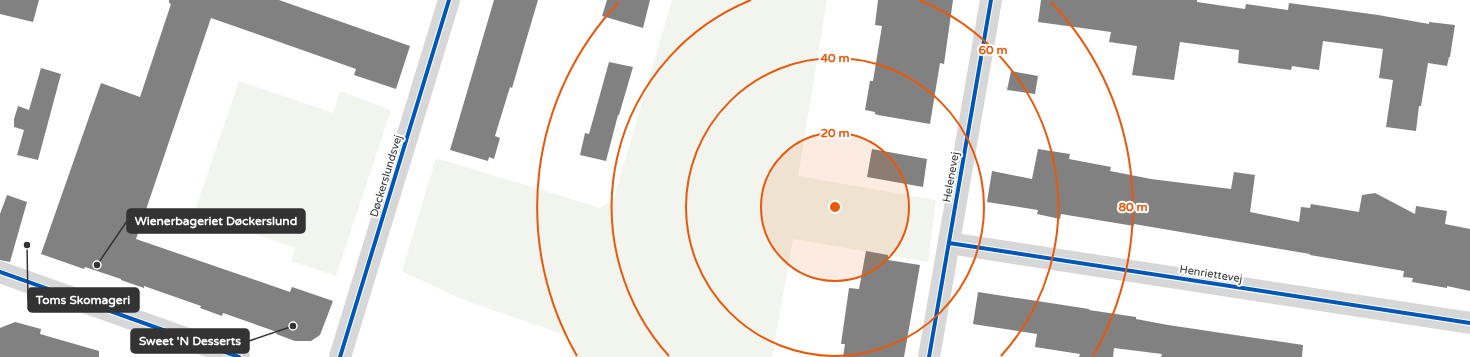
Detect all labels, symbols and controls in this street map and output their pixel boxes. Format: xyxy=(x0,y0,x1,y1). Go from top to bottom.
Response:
text: 60 m xyxy=(978,43,1008,57)
text: 40 m xyxy=(820,51,850,65)
text: 20 m xyxy=(820,126,850,140)
street label: Døckerslundsvej xyxy=(367,133,405,219)
street label: Helenevej xyxy=(940,151,962,203)
centre of rings xyxy=(828,200,842,214)
text: 80 m xyxy=(1118,200,1148,214)
callout: Wienerbageriet Døckerslund xyxy=(127,209,305,233)
text: Wienerbageriet Døckerslund xyxy=(135,214,297,229)
street label: Henriettevej xyxy=(1179,263,1244,285)
callout: Toms Skomageri xyxy=(28,288,139,312)
text: Toms Skomageri xyxy=(35,293,130,308)
callout: Sweet 'N Desserts xyxy=(131,329,249,353)
text: Sweet 'N Desserts xyxy=(139,334,241,348)

